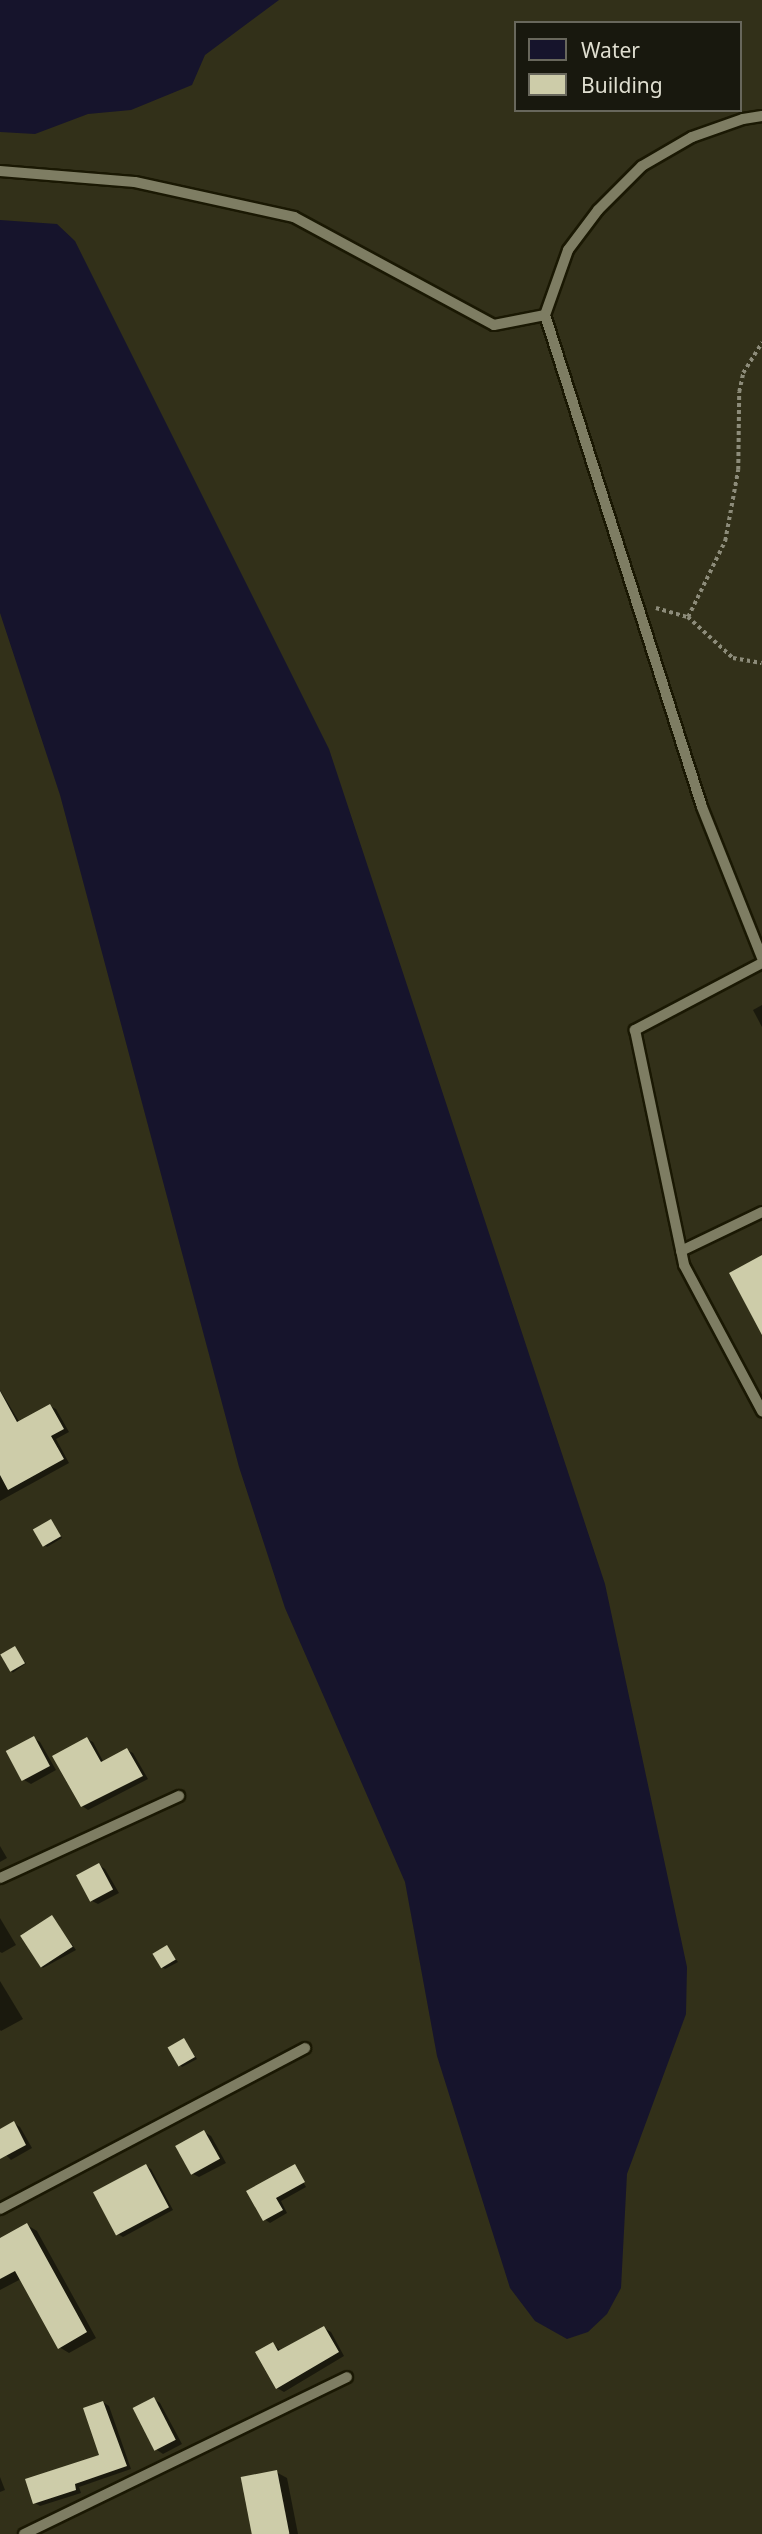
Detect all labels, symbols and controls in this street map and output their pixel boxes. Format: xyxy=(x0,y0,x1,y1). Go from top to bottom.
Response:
legend xyxy=(514,21,741,112)
text: Water xyxy=(581,36,640,64)
text: Building xyxy=(581,71,663,99)

